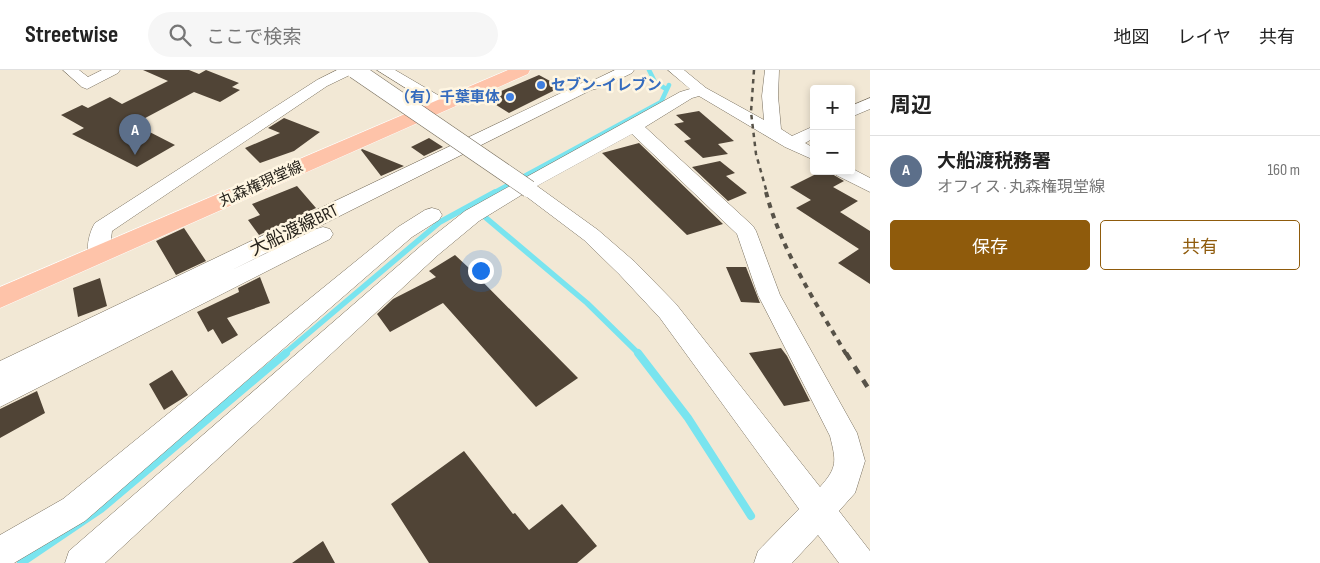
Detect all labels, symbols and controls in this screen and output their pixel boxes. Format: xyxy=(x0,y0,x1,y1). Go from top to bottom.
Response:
search box xyxy=(148,12,498,57)
text: Streetwise xyxy=(25,20,118,49)
icon: search xyxy=(166,21,194,49)
text: ここで検索 xyxy=(206,26,301,49)
text: 地図 xyxy=(1114,27,1150,48)
text: レイヤ xyxy=(1178,27,1231,48)
text: 共有 xyxy=(1259,27,1295,48)
place label: セブン-イレブン xyxy=(551,76,662,95)
marker: セブン-イレブン xyxy=(535,79,547,91)
map controls xyxy=(810,85,855,175)
button: + xyxy=(810,85,855,130)
place label: （有）千葉車体 xyxy=(395,88,500,107)
marker: （有）千葉車体 xyxy=(504,91,516,103)
text: 周辺 xyxy=(890,93,932,118)
pin: A xyxy=(119,114,151,155)
button: − xyxy=(810,130,855,175)
text: 大船渡税務署 xyxy=(937,150,1051,173)
street label: 丸森権現堂線 xyxy=(216,157,306,211)
text: A xyxy=(902,161,910,180)
text: 160 m xyxy=(1267,161,1300,180)
text: オフィス · 丸森権現堂線 xyxy=(937,178,1105,197)
street label: 大船渡線BRT xyxy=(247,200,341,260)
button: 保存 xyxy=(890,220,1090,270)
button: 共有 xyxy=(1100,220,1300,270)
your location xyxy=(468,258,494,284)

